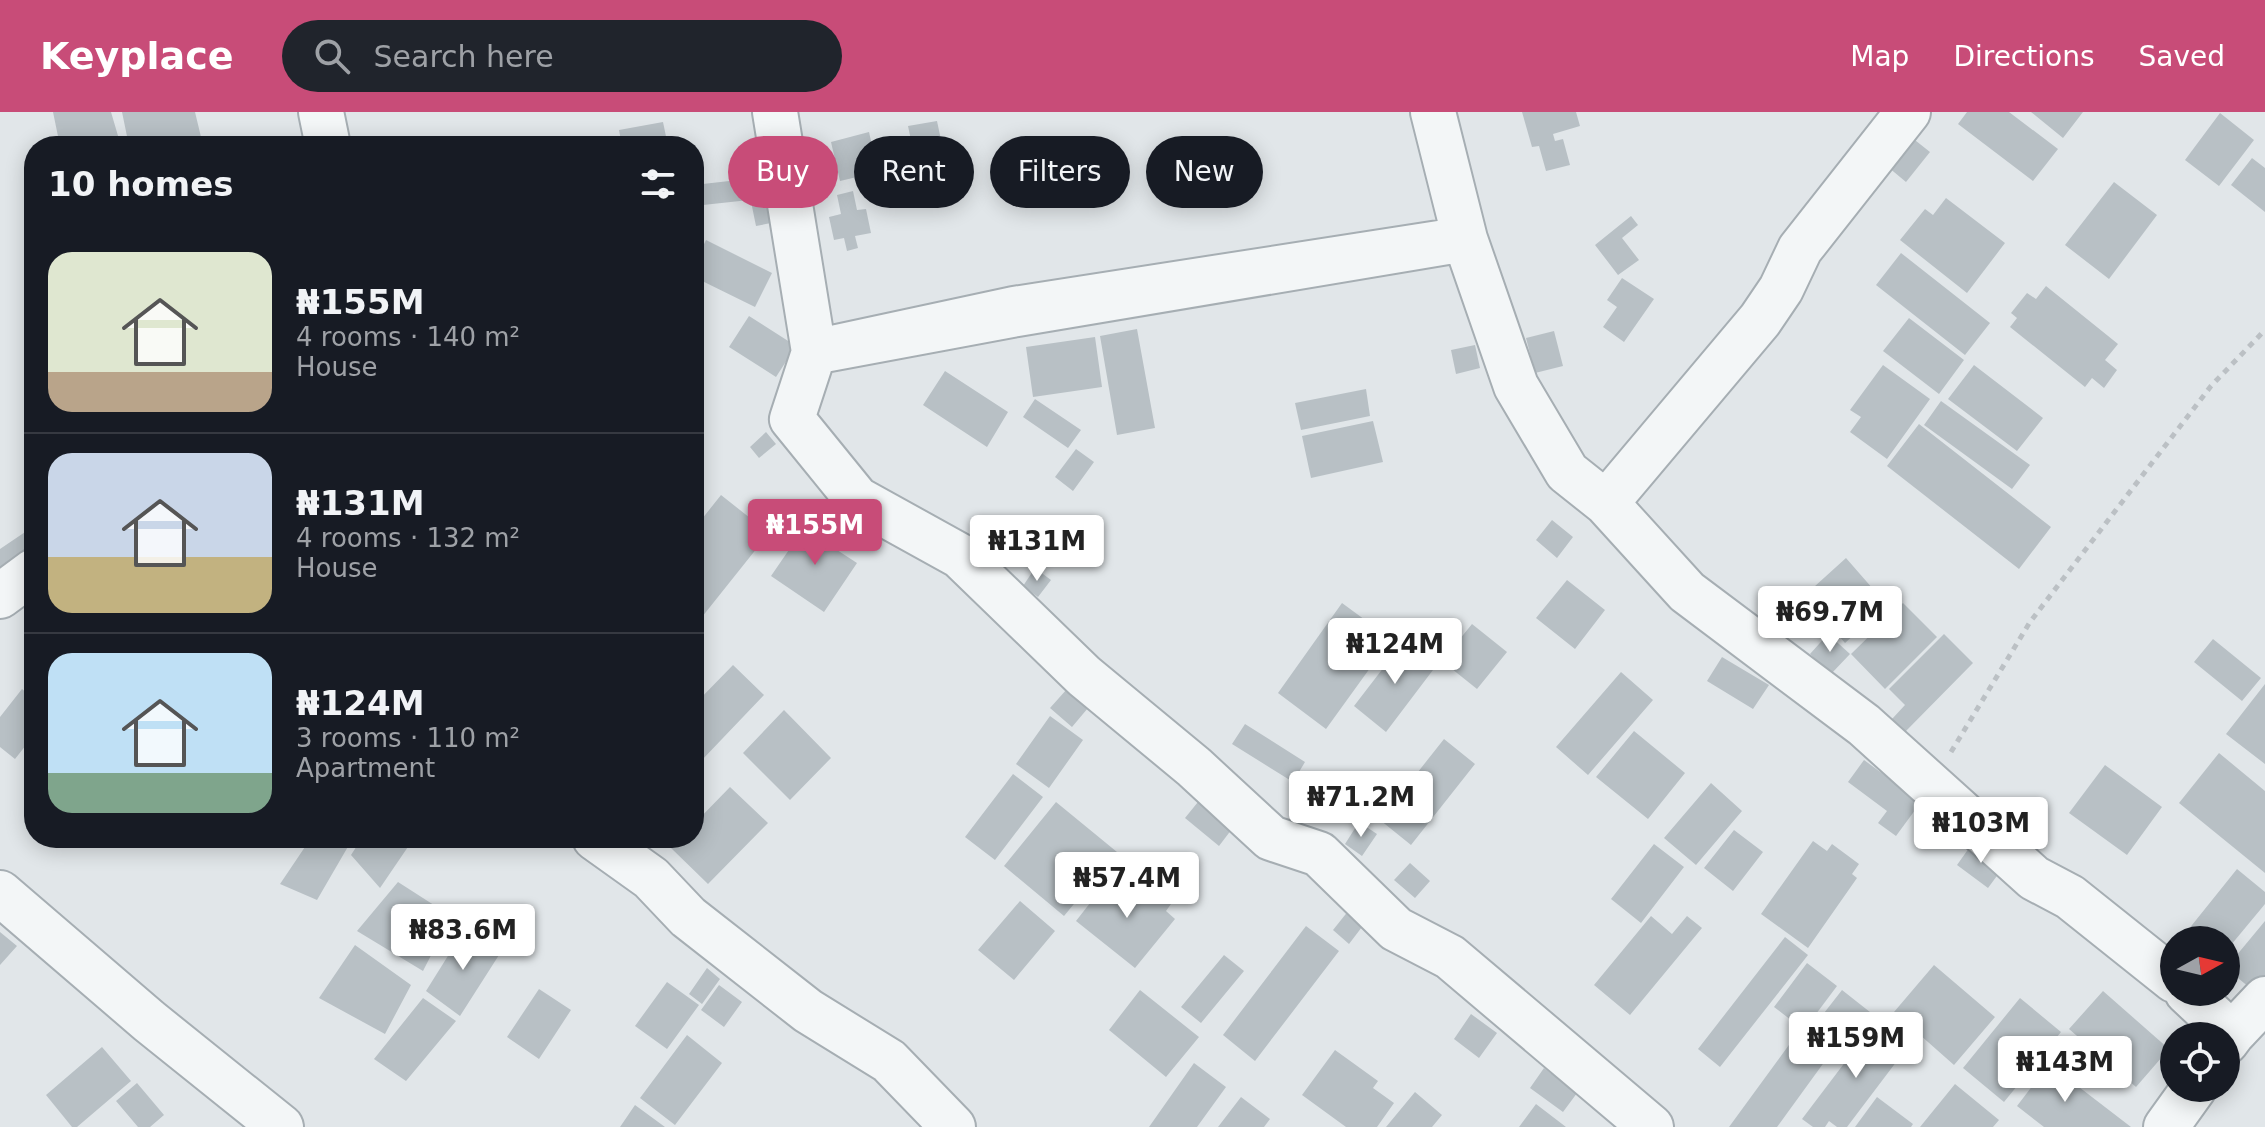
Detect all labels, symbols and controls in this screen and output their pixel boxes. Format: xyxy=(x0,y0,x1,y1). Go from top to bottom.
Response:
search box xyxy=(282,20,842,92)
text: Keyplace xyxy=(40,34,234,78)
icon: search xyxy=(310,34,354,78)
text: Search here xyxy=(374,39,554,74)
text: Map xyxy=(1850,40,1909,73)
text: Directions xyxy=(1953,40,2094,73)
text: Saved xyxy=(2138,40,2225,73)
chip: Buy xyxy=(728,136,838,208)
chip: Rent xyxy=(854,136,974,208)
chip: Filters xyxy=(990,136,1130,208)
chip: New xyxy=(1146,136,1263,208)
icon: filters xyxy=(636,162,680,206)
text: 10 homes xyxy=(48,164,233,204)
text: ₦155M xyxy=(296,282,424,322)
icon: home xyxy=(112,284,208,380)
text: 4 rooms · 140 m² xyxy=(296,322,520,352)
text: House xyxy=(296,352,377,382)
text: ₦131M xyxy=(296,483,424,523)
icon: home xyxy=(112,485,208,581)
pin: ₦155M xyxy=(759,499,871,567)
text: ₦155M xyxy=(766,510,864,540)
pin: ₦131M xyxy=(981,515,1093,583)
text: 4 rooms · 132 m² xyxy=(296,523,520,553)
text: ₦131M xyxy=(988,526,1086,556)
text: House xyxy=(296,553,377,583)
pin: ₦69.7M xyxy=(1765,586,1895,654)
text: ₦69.7M xyxy=(1776,597,1884,627)
pin: ₦124M xyxy=(1339,618,1451,686)
text: ₦124M xyxy=(1346,629,1444,659)
text: ₦124M xyxy=(296,683,424,723)
icon: home xyxy=(112,685,208,781)
text: 3 rooms · 110 m² xyxy=(296,723,520,753)
text: Apartment xyxy=(296,753,435,783)
pin: ₦71.2M xyxy=(1296,771,1426,839)
text: ₦71.2M xyxy=(1307,782,1415,812)
pin: ₦103M xyxy=(1925,797,2037,865)
text: ₦103M xyxy=(1932,808,2030,838)
pin: ₦57.4M xyxy=(1062,852,1192,920)
text: ₦57.4M xyxy=(1073,863,1181,893)
pin: ₦83.6M xyxy=(398,904,528,972)
text: ₦83.6M xyxy=(409,915,517,945)
north arrow xyxy=(2160,926,2240,1006)
map controls xyxy=(2160,926,2240,1102)
pin: ₦159M xyxy=(1800,1012,1912,1080)
button: locate xyxy=(2160,1022,2240,1102)
text: ₦159M xyxy=(1807,1023,1905,1053)
pin: ₦143M xyxy=(2009,1036,2121,1104)
text: ₦143M xyxy=(2016,1047,2114,1077)

